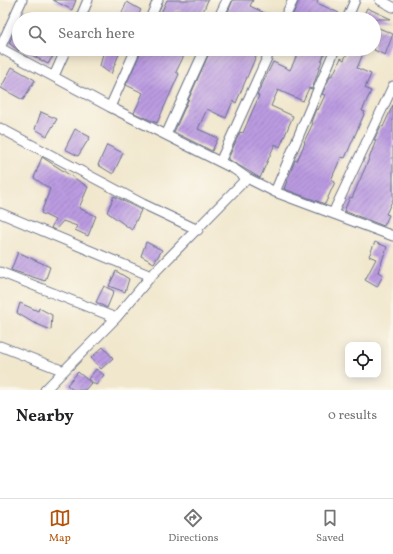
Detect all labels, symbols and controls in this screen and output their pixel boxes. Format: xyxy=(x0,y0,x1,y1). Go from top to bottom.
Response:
search box xyxy=(12,12,381,56)
icon: search xyxy=(26,23,48,45)
text: Search here xyxy=(58,24,135,45)
map controls xyxy=(345,342,381,378)
button: locate xyxy=(345,342,381,378)
text: Nearby xyxy=(16,405,74,428)
text: 0 results xyxy=(328,407,377,425)
tab: Map xyxy=(49,507,71,546)
tab: Directions xyxy=(168,507,219,546)
tab: Saved xyxy=(316,507,344,546)

